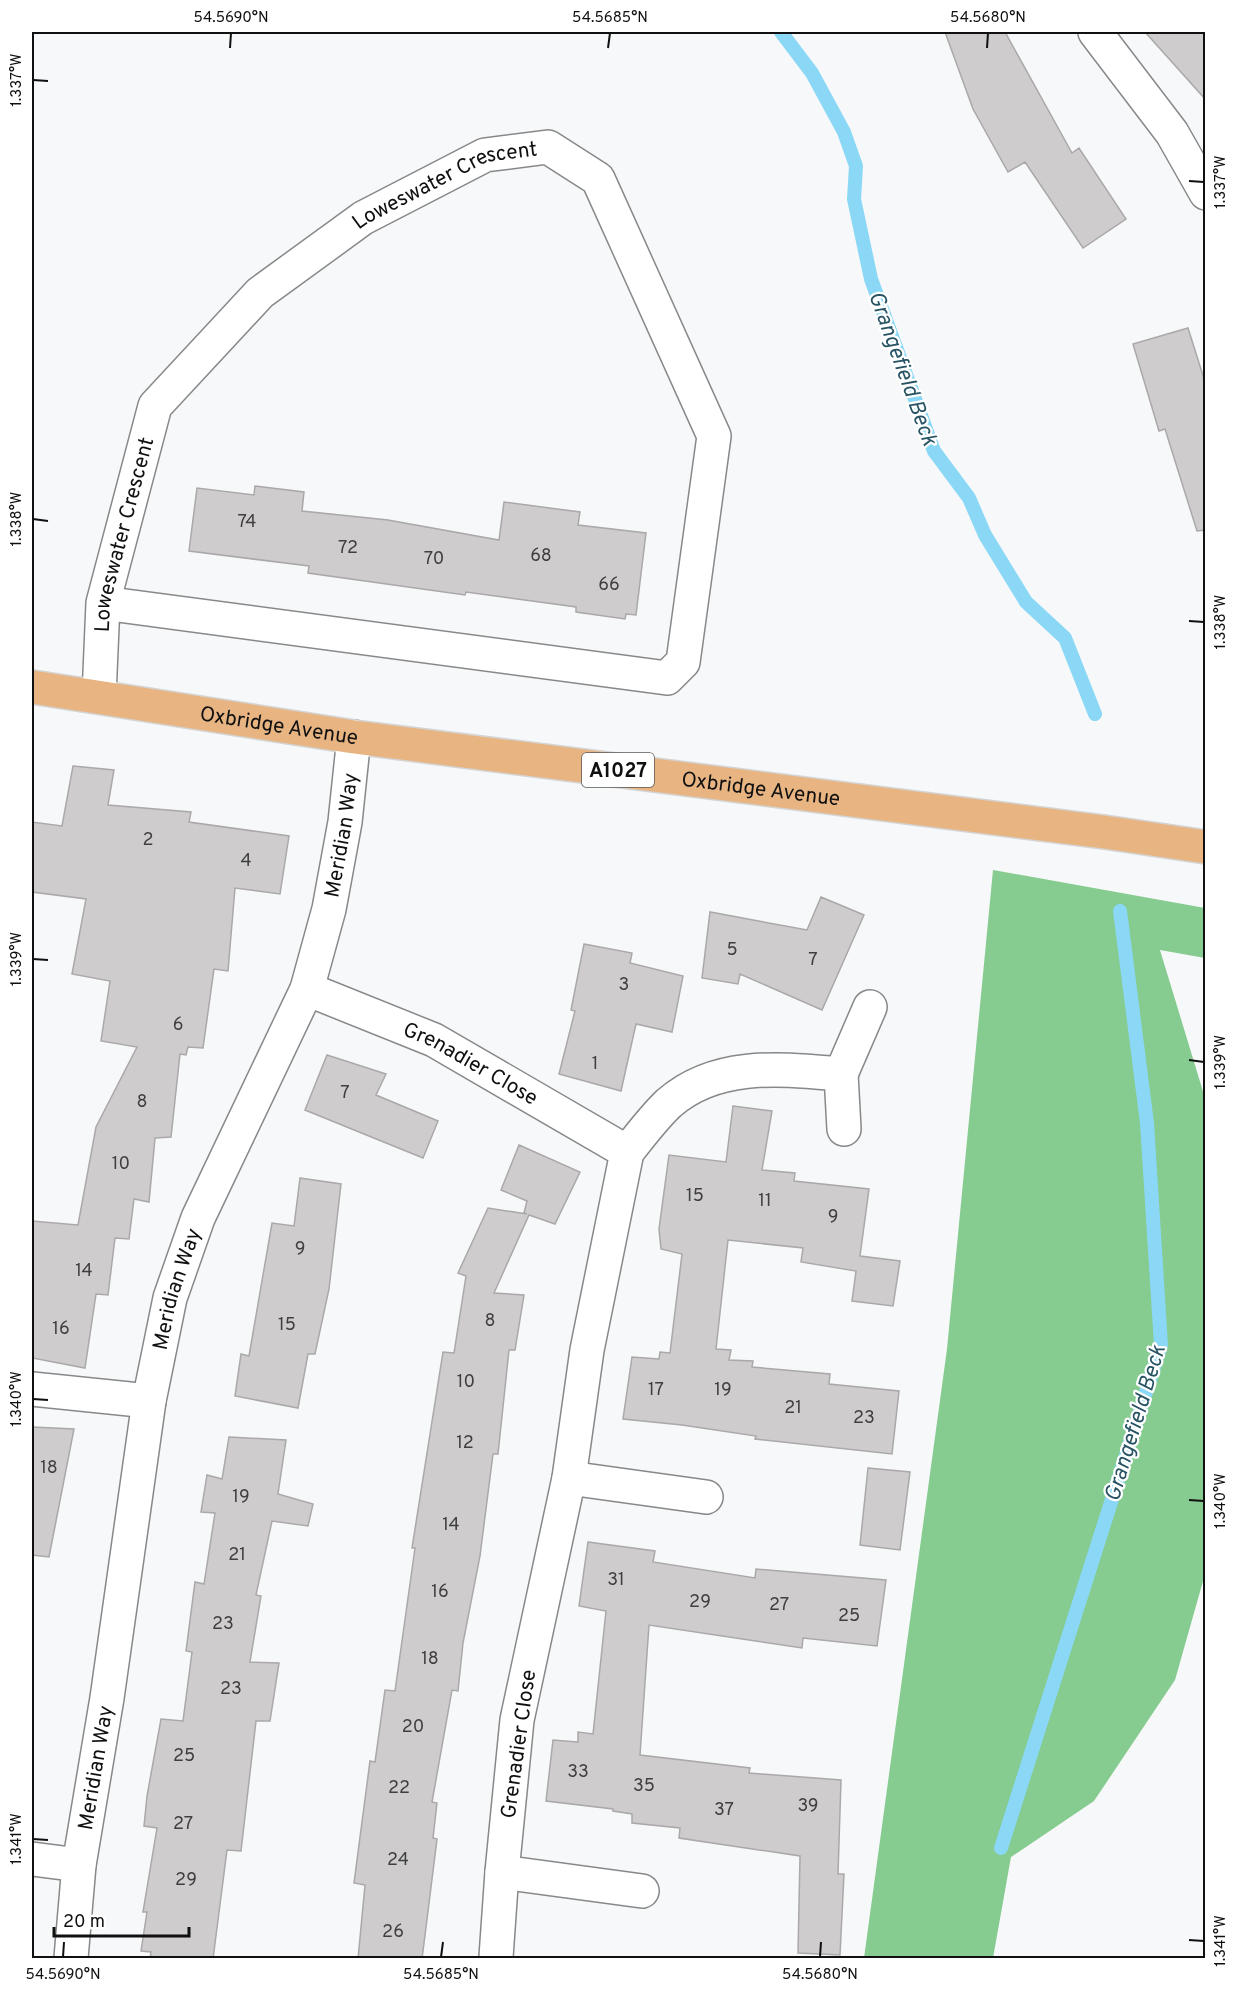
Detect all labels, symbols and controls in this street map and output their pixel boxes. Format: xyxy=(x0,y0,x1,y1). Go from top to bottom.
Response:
text: 54.5690°N xyxy=(193,9,269,28)
text: 54.5685°N xyxy=(572,9,648,28)
text: 54.5680°N xyxy=(950,9,1026,28)
text: 1.337°W xyxy=(8,53,27,107)
street label: Loweswater Crescent xyxy=(347,136,539,236)
text: 1.337°W xyxy=(1212,155,1231,209)
water label: Grangefield Beck xyxy=(861,288,942,451)
street label: Loweswater Crescent xyxy=(90,435,161,633)
text: 1.338°W xyxy=(8,492,27,546)
house number: 74 xyxy=(238,511,256,534)
house number: 72 xyxy=(338,537,358,560)
house number: 68 xyxy=(530,545,552,568)
house number: 70 xyxy=(424,548,444,571)
house number: 66 xyxy=(598,574,620,597)
text: 1.338°W xyxy=(1212,595,1231,649)
street label: Oxbridge Avenue xyxy=(198,701,360,752)
road number: A1027 xyxy=(582,753,654,787)
street label: Oxbridge Avenue xyxy=(680,767,842,813)
street label: Meridian Way xyxy=(319,772,365,900)
house number: 2 xyxy=(142,829,154,852)
house number: 4 xyxy=(240,850,252,873)
text: 1.339°W xyxy=(8,932,27,986)
house number: 5 xyxy=(726,939,738,962)
house number: 7 xyxy=(808,949,818,972)
house number: 3 xyxy=(619,974,629,997)
house number: 6 xyxy=(173,1014,183,1037)
street label: Grenadier Close xyxy=(399,1017,542,1112)
text: 1.339°W xyxy=(1212,1035,1231,1089)
house number: 1 xyxy=(592,1053,598,1076)
house number: 7 xyxy=(340,1082,350,1105)
house number: 8 xyxy=(137,1091,148,1114)
house number: 10 xyxy=(112,1153,130,1176)
house number: 15 xyxy=(686,1185,704,1208)
house number: 11 xyxy=(758,1190,772,1213)
house number: 9 xyxy=(828,1206,838,1229)
street label: Meridian Way xyxy=(148,1225,208,1353)
house number: 9 xyxy=(295,1238,305,1261)
house number: 14 xyxy=(75,1260,93,1283)
house number: 8 xyxy=(485,1310,496,1333)
house number: 15 xyxy=(278,1314,296,1337)
house number: 16 xyxy=(52,1318,70,1341)
water label: Grangefield Beck xyxy=(1100,1341,1173,1505)
text: 1.340°W xyxy=(8,1371,27,1427)
house number: 10 xyxy=(457,1371,475,1394)
house number: 17 xyxy=(648,1379,664,1402)
house number: 19 xyxy=(714,1379,732,1402)
house number: 21 xyxy=(784,1397,802,1420)
house number: 23 xyxy=(853,1407,875,1430)
house number: 12 xyxy=(456,1432,474,1455)
house number: 18 xyxy=(40,1457,58,1480)
text: 1.340°W xyxy=(1212,1473,1231,1529)
house number: 19 xyxy=(232,1486,250,1509)
house number: 14 xyxy=(442,1514,460,1537)
house number: 21 xyxy=(228,1544,246,1567)
house number: 31 xyxy=(607,1569,625,1592)
house number: 16 xyxy=(431,1581,449,1604)
house number: 29 xyxy=(689,1591,711,1614)
house number: 27 xyxy=(769,1594,789,1617)
house number: 25 xyxy=(838,1605,860,1628)
house number: 23 xyxy=(212,1613,234,1636)
house number: 18 xyxy=(421,1648,439,1671)
street label: Grenadier Close xyxy=(496,1668,543,1820)
house number: 23 xyxy=(220,1678,242,1701)
street label: Meridian Way xyxy=(73,1704,121,1832)
house number: 20 xyxy=(402,1716,424,1739)
house number: 25 xyxy=(173,1745,195,1768)
house number: 33 xyxy=(567,1761,589,1784)
house number: 35 xyxy=(633,1775,655,1798)
house number: 22 xyxy=(388,1777,410,1800)
house number: 39 xyxy=(797,1795,819,1818)
house number: 37 xyxy=(714,1799,734,1822)
text: 1.341°W xyxy=(8,1813,27,1865)
house number: 27 xyxy=(173,1813,193,1836)
house number: 24 xyxy=(387,1849,409,1872)
house number: 29 xyxy=(175,1869,197,1892)
scale bar xyxy=(54,1900,189,1938)
text: 20 m xyxy=(63,1911,105,1934)
text: 1.341°W xyxy=(1212,1915,1231,1967)
house number: 26 xyxy=(382,1921,404,1944)
text: 54.5690°N xyxy=(25,1966,101,1985)
text: 54.5685°N xyxy=(403,1966,479,1985)
text: 54.5680°N xyxy=(782,1966,858,1985)

